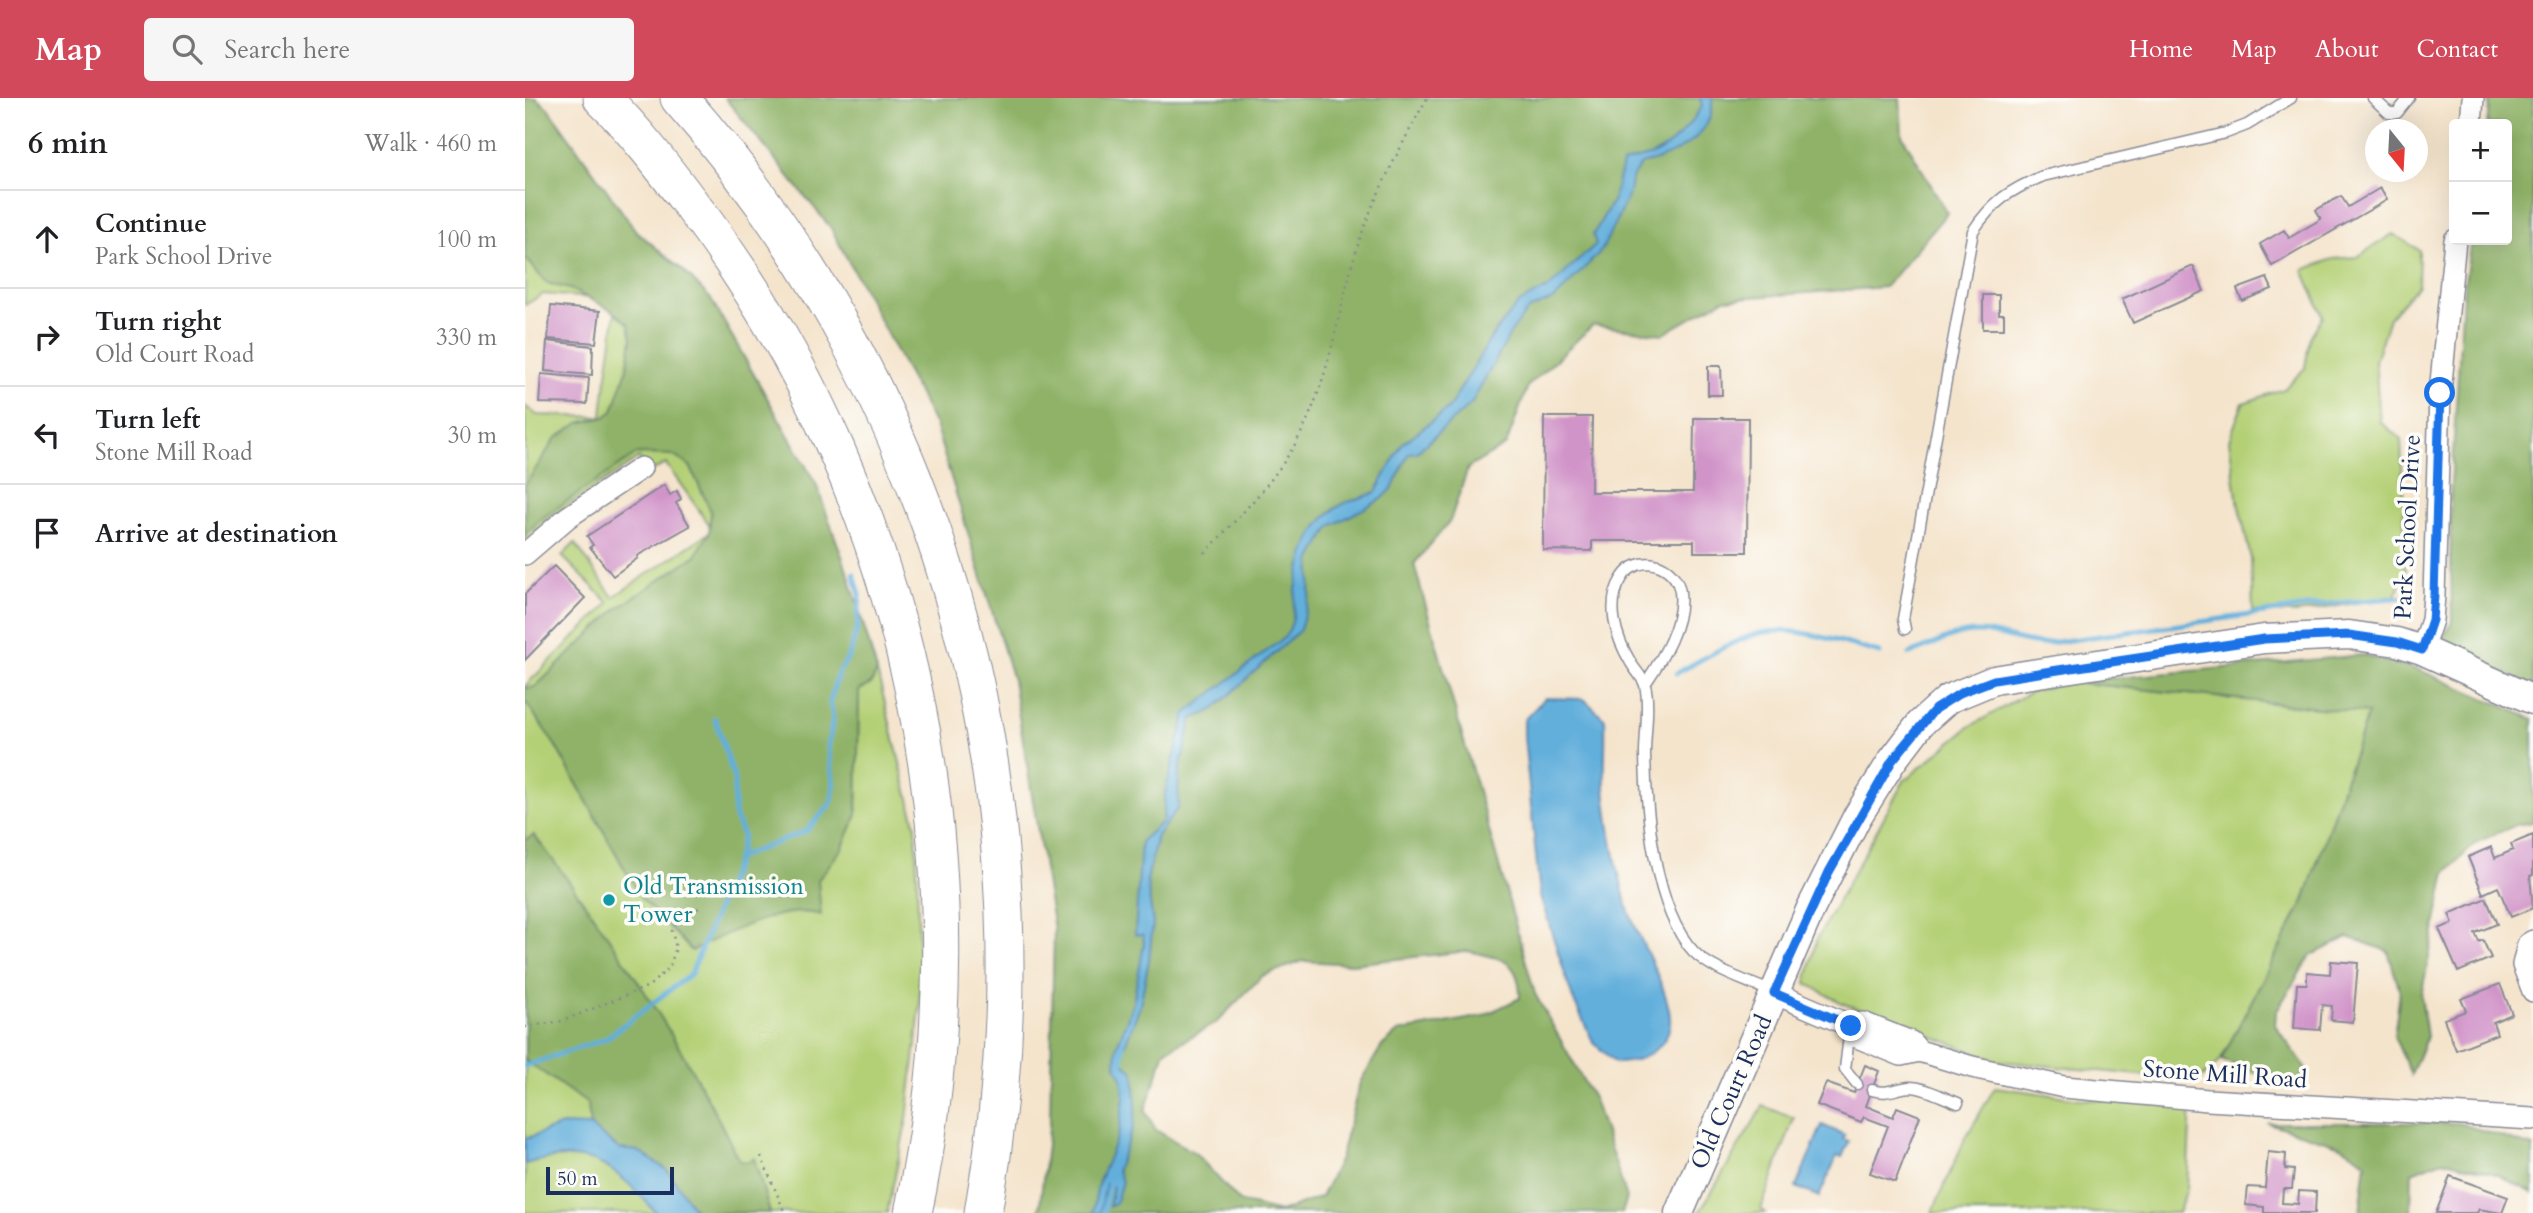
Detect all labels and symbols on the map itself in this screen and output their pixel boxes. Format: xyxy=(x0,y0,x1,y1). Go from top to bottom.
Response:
north arrow xyxy=(2365,119,2428,182)
route start xyxy=(2424,377,2455,408)
street label: Park School Drive xyxy=(2386,434,2429,620)
place label: Old Transmission Tower xyxy=(623,870,804,931)
marker: Old Transmission Tower xyxy=(601,892,617,908)
street label: Old Court Road xyxy=(1683,1009,1780,1175)
route end xyxy=(1835,1010,1866,1041)
street label: Stone Mill Road xyxy=(2142,1052,2308,1097)
scale bar xyxy=(546,1164,674,1196)

